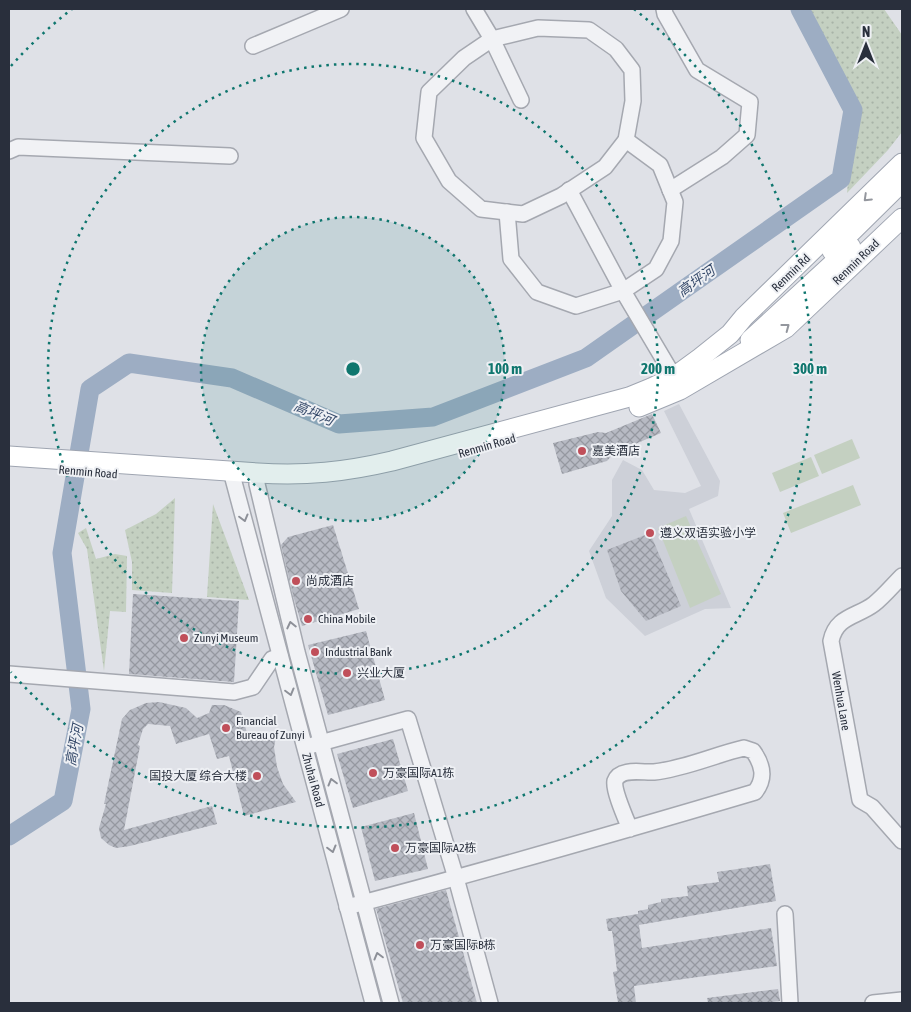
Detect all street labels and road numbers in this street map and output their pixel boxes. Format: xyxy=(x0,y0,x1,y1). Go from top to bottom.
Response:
street label: Renmin Road xyxy=(830,236,882,288)
street label: Renmin Rd xyxy=(769,251,813,295)
street label: Renmin Road xyxy=(457,431,517,461)
street label: Renmin Road xyxy=(58,462,118,482)
street label: Wenhua Lane xyxy=(829,670,853,732)
street label: Zhuhai Road xyxy=(299,751,327,809)

